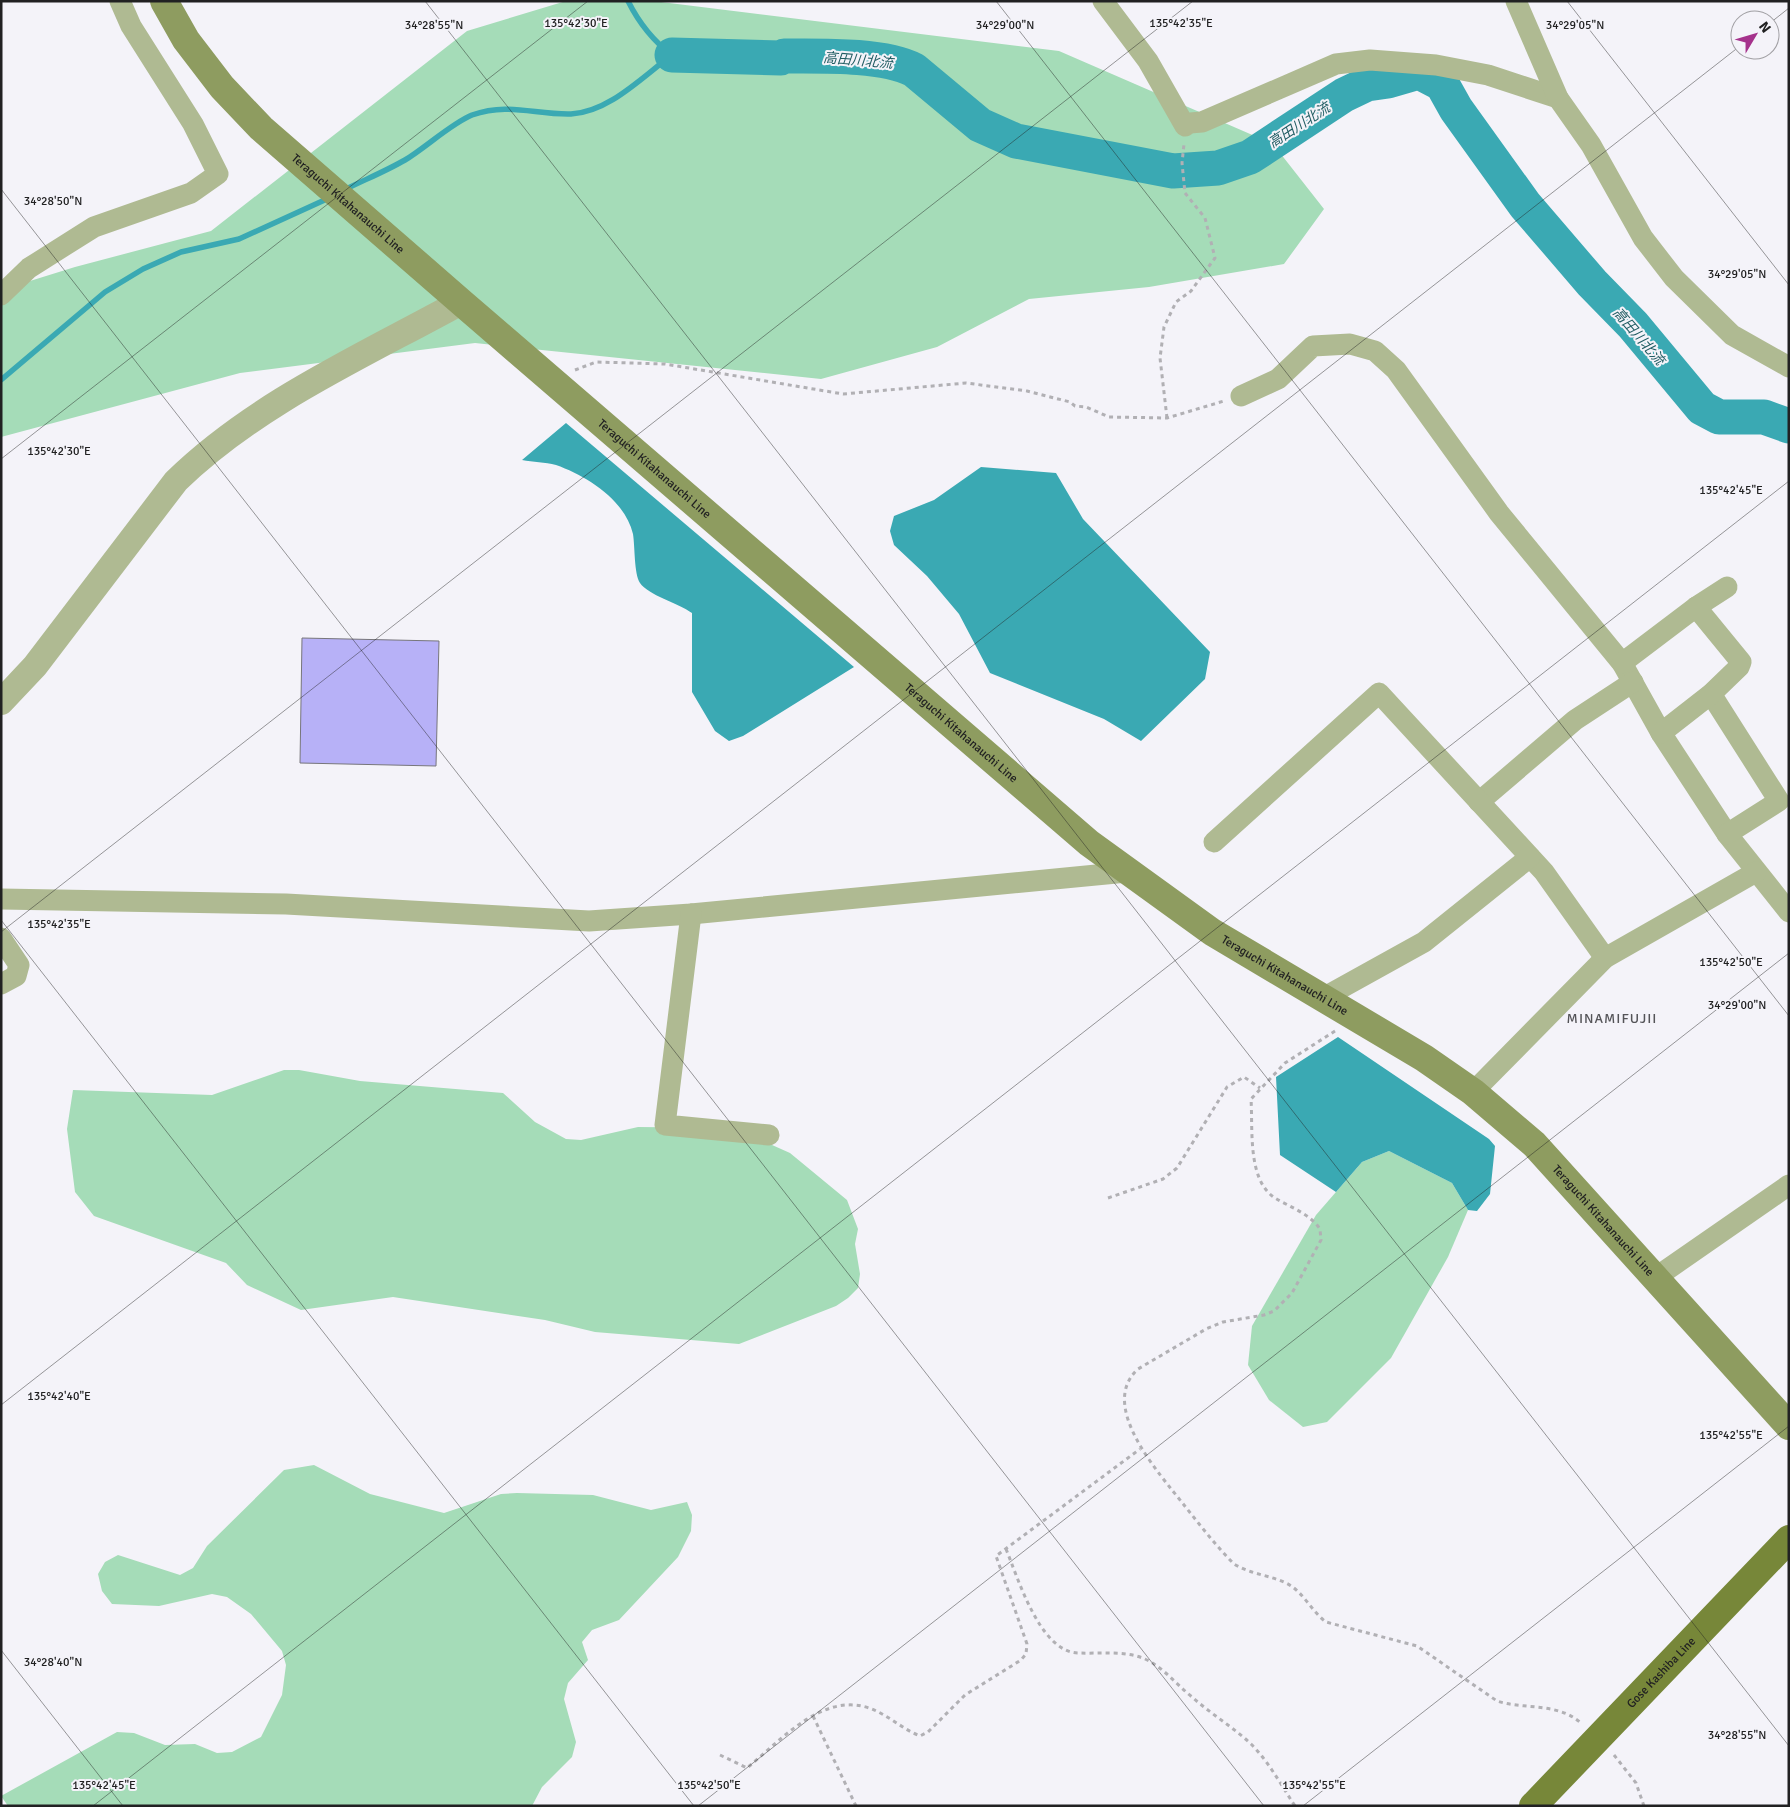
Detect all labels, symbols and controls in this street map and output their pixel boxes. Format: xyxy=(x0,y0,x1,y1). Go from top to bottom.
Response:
north arrow xyxy=(1730,10,1780,60)
text: 135°42'30"E xyxy=(544,16,608,31)
text: 135°42'35"E xyxy=(1149,16,1213,31)
text: 34°28'55"N xyxy=(405,18,463,33)
text: 34°29'00"N xyxy=(976,18,1034,33)
text: 34°29'05"N xyxy=(1546,18,1604,33)
text: N xyxy=(1755,18,1775,36)
water label: 高田川北流 xyxy=(822,49,896,72)
water label: 高田川北流 xyxy=(1265,98,1335,152)
street label: Teraguchi Kitahanauchi Line xyxy=(288,151,407,257)
text: 34°28'50"N xyxy=(24,194,82,209)
text: 34°29'05"N xyxy=(1708,267,1766,282)
water label: 高田川北流 xyxy=(1609,304,1669,370)
street label: Teraguchi Kitahanauchi Line xyxy=(594,416,714,522)
text: 135°42'30"E xyxy=(27,444,91,459)
text: 135°42'45"E xyxy=(1699,483,1763,498)
street label: Teraguchi Kitahanauchi Line xyxy=(901,680,1021,786)
text: 135°42'35"E xyxy=(27,917,91,932)
street label: Teraguchi Kitahanauchi Line xyxy=(1218,932,1351,1019)
text: 135°42'50"E xyxy=(1699,955,1763,970)
text: 34°29'00"N xyxy=(1708,998,1766,1013)
district label: MINAMIFUJII xyxy=(1567,1010,1657,1027)
street label: Teraguchi Kitahanauchi Line xyxy=(1549,1162,1657,1280)
text: 135°42'40"E xyxy=(27,1389,91,1404)
text: 135°42'55"E xyxy=(1699,1428,1763,1443)
street label: Gose Kashiba Line xyxy=(1624,1634,1699,1712)
text: 34°28'40"N xyxy=(24,1655,82,1670)
text: 34°28'55"N xyxy=(1708,1728,1766,1743)
text: 135°42'45"E xyxy=(72,1778,136,1793)
text: 135°42'50"E xyxy=(677,1778,741,1793)
text: 135°42'55"E xyxy=(1282,1778,1346,1793)

